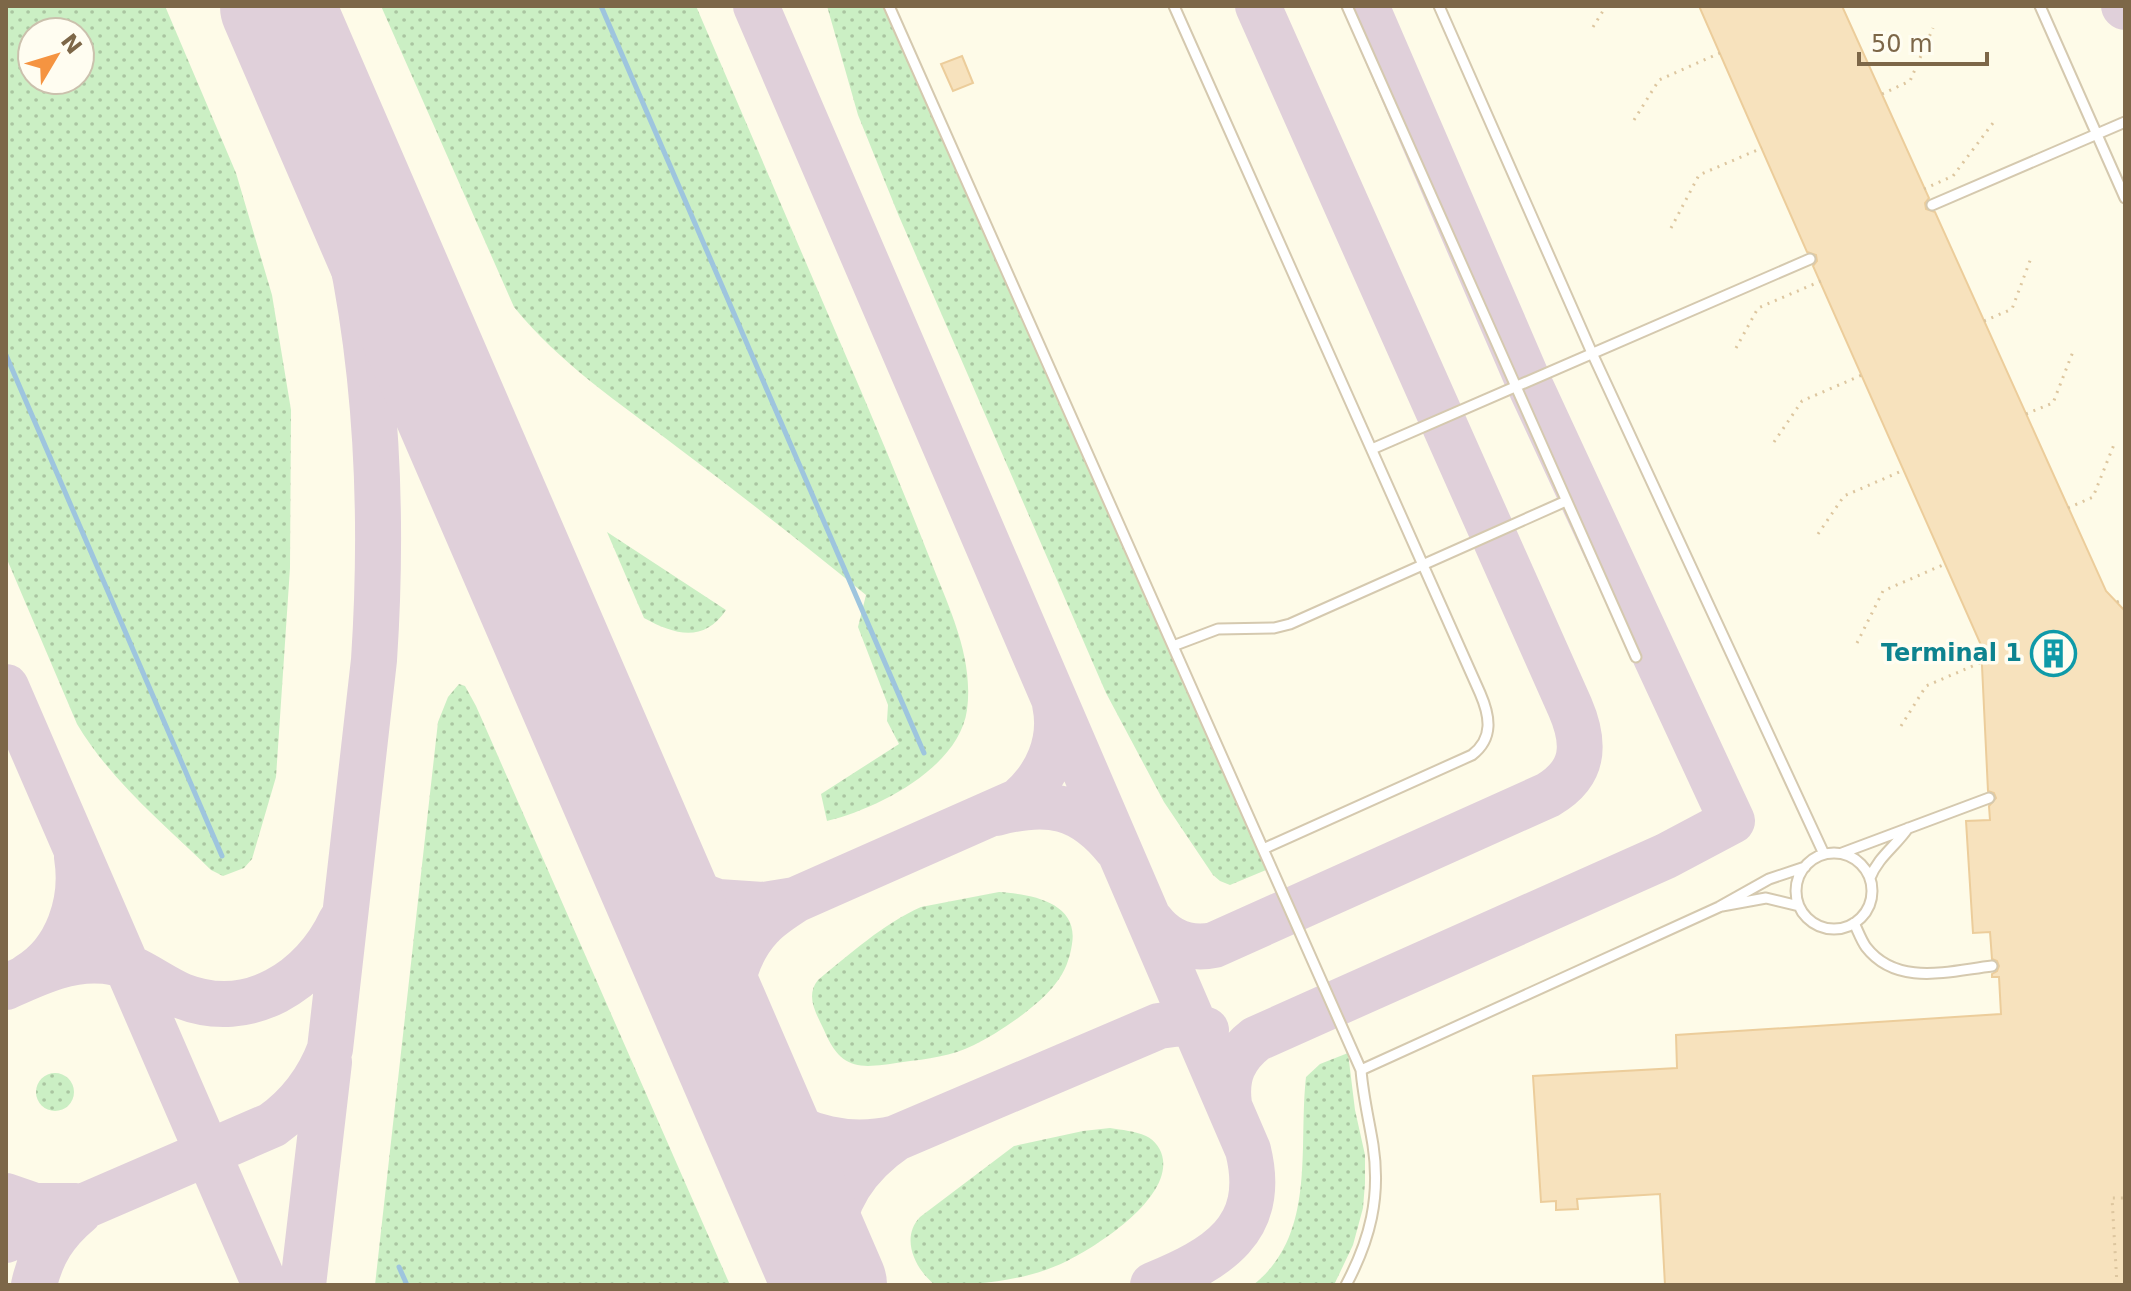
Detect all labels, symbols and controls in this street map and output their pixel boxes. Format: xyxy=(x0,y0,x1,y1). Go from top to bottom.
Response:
north arrow xyxy=(16,16,96,96)
scale bar xyxy=(1859,16,1987,66)
text: N xyxy=(56,29,87,59)
text: 50 m xyxy=(1871,30,1933,58)
building icon: Terminal 1 xyxy=(2029,629,2077,677)
place label: Terminal 1 xyxy=(1881,639,2022,667)

